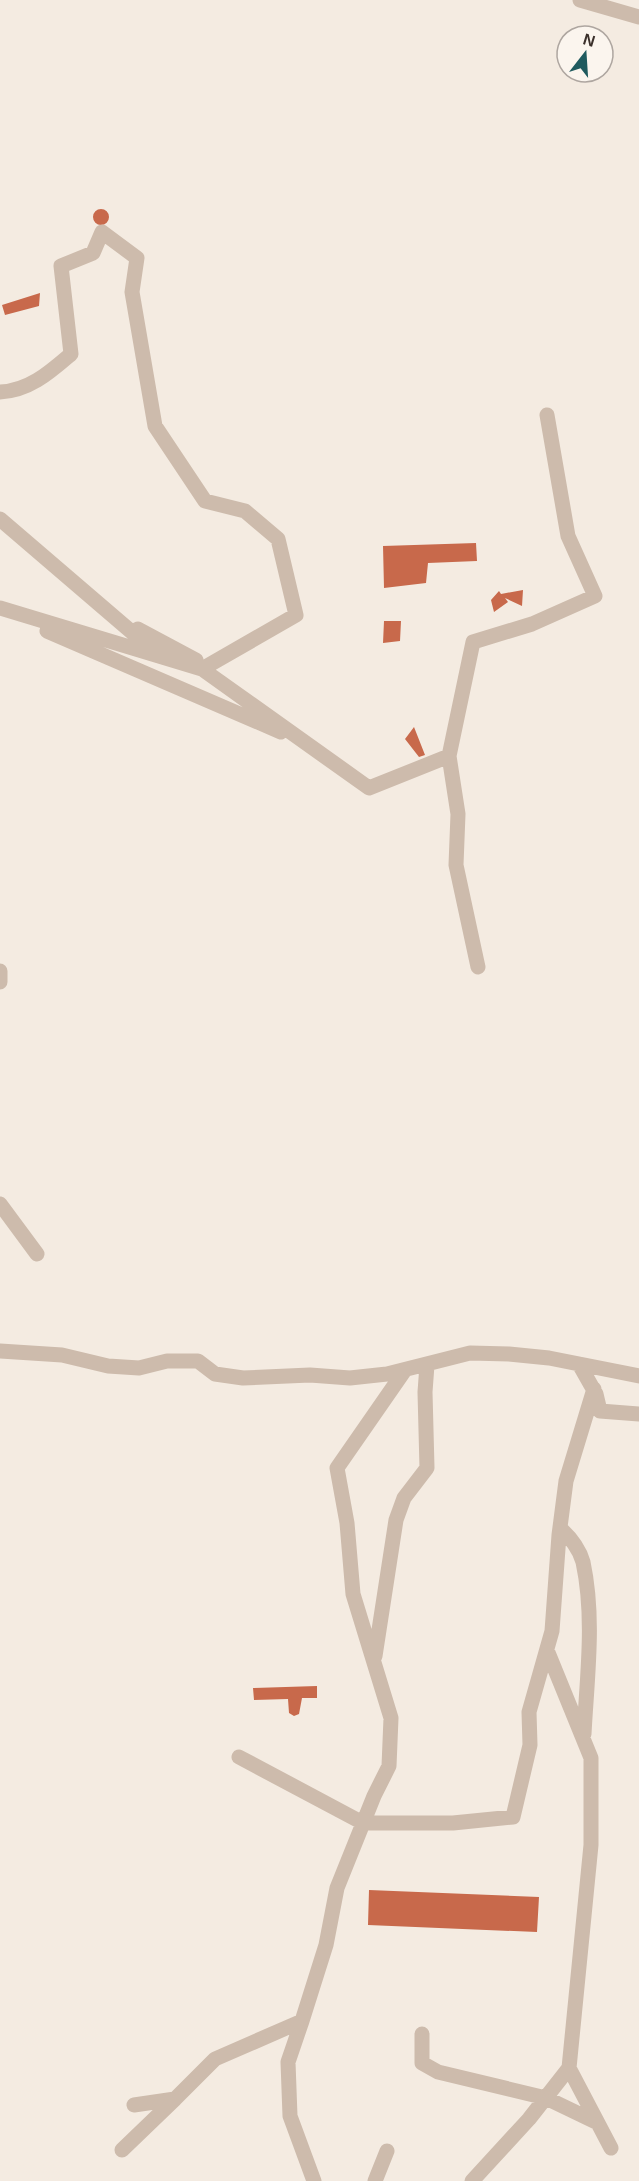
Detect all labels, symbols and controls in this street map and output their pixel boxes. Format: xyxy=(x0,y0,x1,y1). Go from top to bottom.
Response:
north arrow xyxy=(555,24,615,84)
text: N xyxy=(581,30,597,50)

